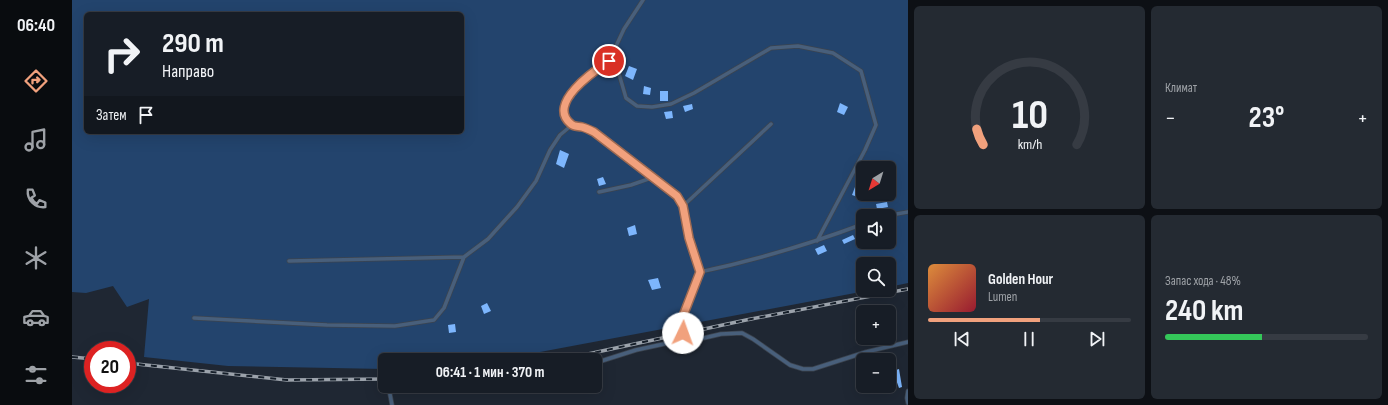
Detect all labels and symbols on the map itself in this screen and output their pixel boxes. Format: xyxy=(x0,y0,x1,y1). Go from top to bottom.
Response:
pin xyxy=(592,44,626,78)
north arrow xyxy=(856,161,896,201)
position arrow xyxy=(662,312,704,354)
speed limit sign: 20 xyxy=(84,341,136,393)

